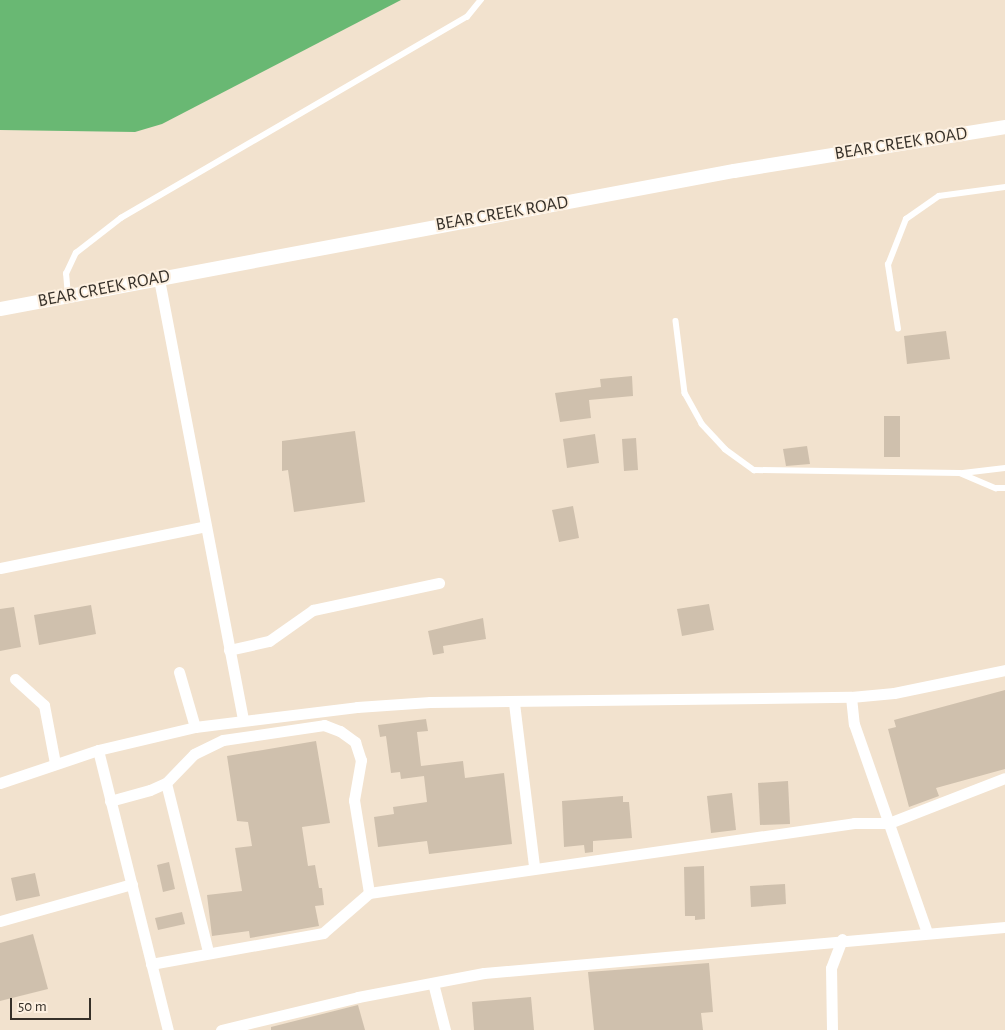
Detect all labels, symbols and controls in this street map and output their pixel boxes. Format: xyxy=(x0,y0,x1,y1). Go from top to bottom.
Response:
street label: BEAR CREEK ROAD xyxy=(833,123,969,165)
street label: BEAR CREEK ROAD xyxy=(434,192,570,236)
street label: BEAR CREEK ROAD xyxy=(36,266,172,312)
scale bar xyxy=(12,988,94,1020)
text: 50 m xyxy=(18,999,47,1014)

